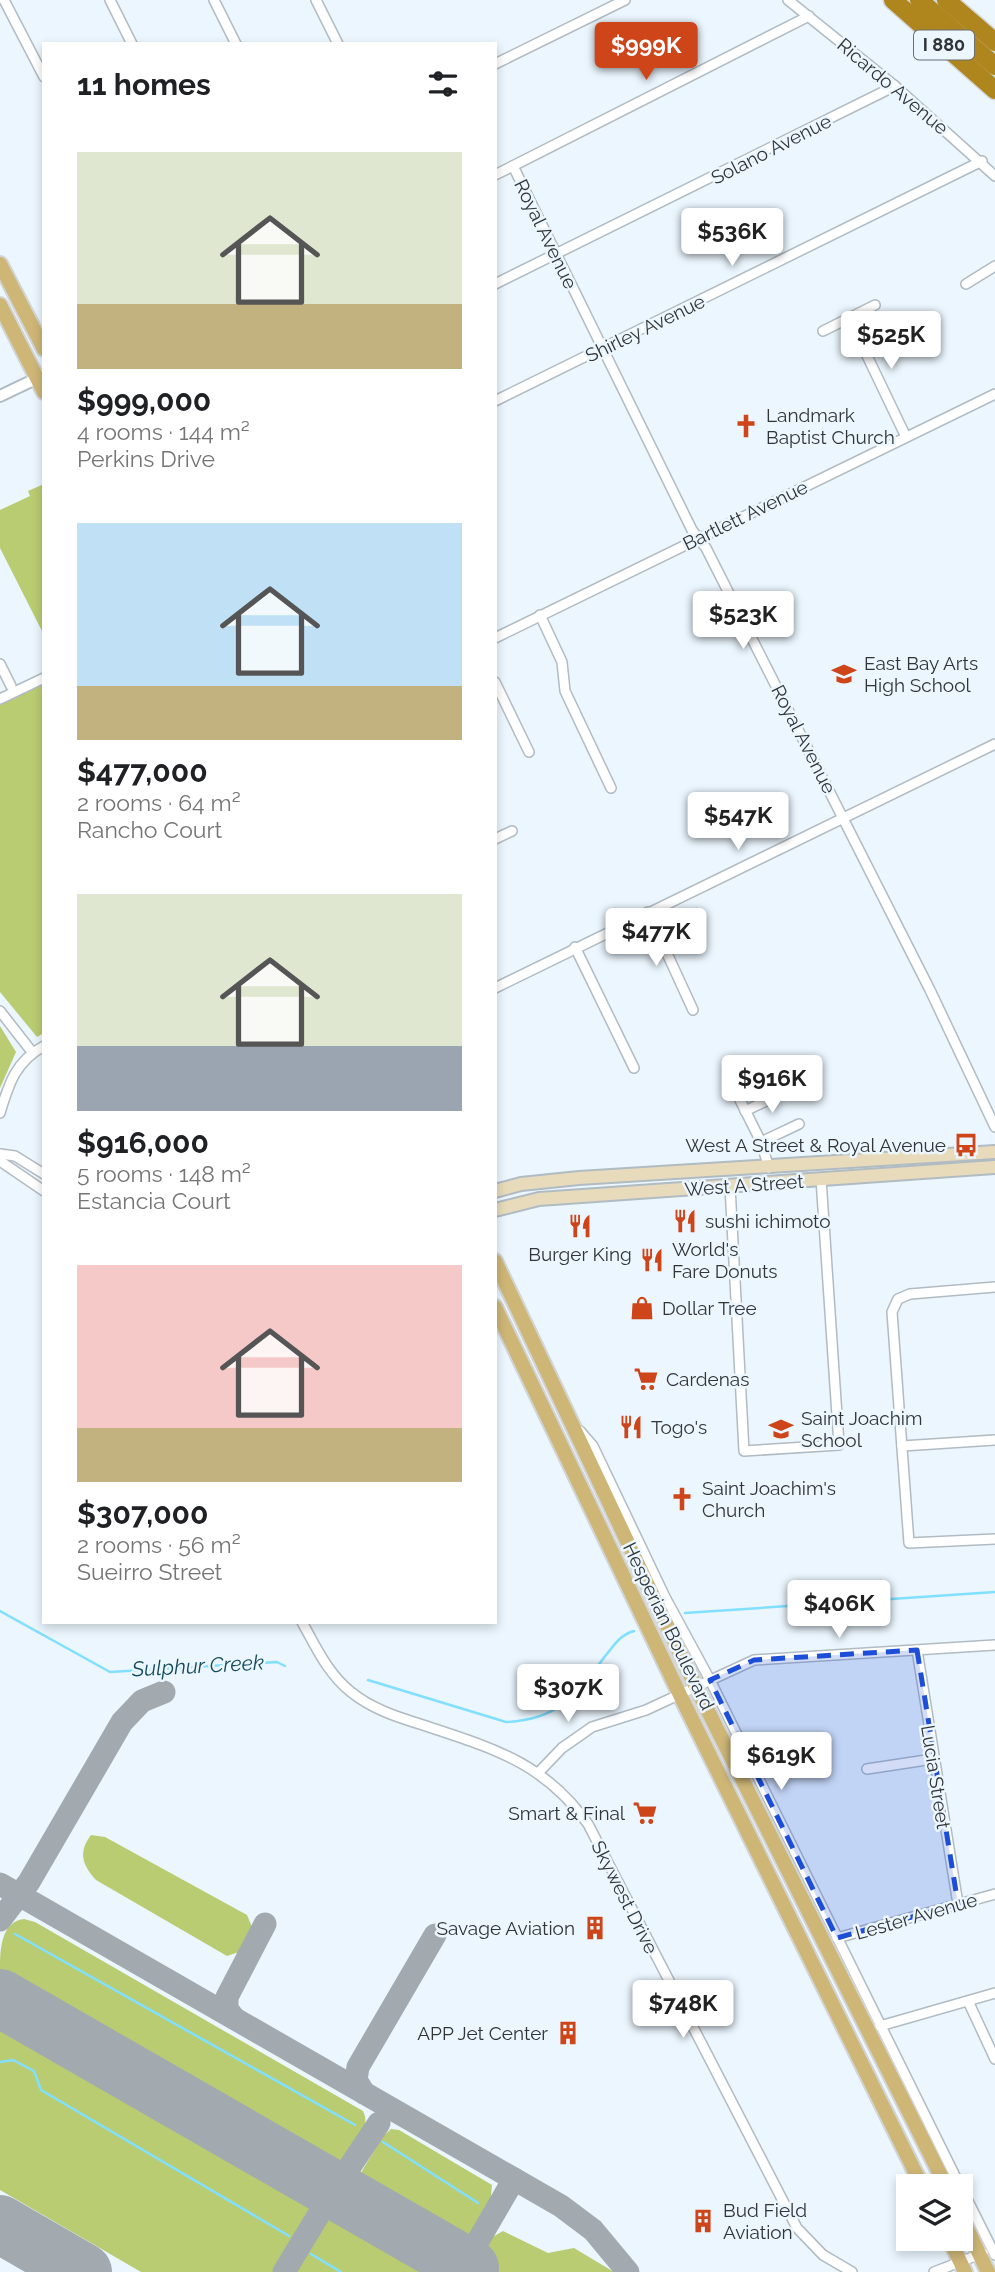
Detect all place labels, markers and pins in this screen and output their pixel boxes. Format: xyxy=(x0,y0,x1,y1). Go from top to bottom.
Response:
pin: $999K xyxy=(597,22,695,82)
pin: $536K xyxy=(683,208,781,268)
pin: $525K xyxy=(842,312,940,371)
place label: Landmark Baptist Church xyxy=(766,404,895,448)
church icon: Landmark Baptist Church xyxy=(732,412,760,440)
pin: $523K xyxy=(694,592,792,651)
place label: East Bay Arts High School xyxy=(864,652,978,696)
school or university icon: East Bay Arts High School xyxy=(830,660,858,688)
pin: $547K xyxy=(689,792,787,852)
pin: $477K xyxy=(607,908,705,968)
pin: $916K xyxy=(723,1056,821,1115)
bus stop icon: West A Street & Royal Avenue xyxy=(952,1131,980,1159)
place label: West A Street & Royal Avenue xyxy=(685,1134,946,1156)
restaurant icon: sushi ichimoto xyxy=(671,1207,699,1235)
place label: sushi ichimoto xyxy=(705,1210,831,1232)
restaurant icon: Burger King xyxy=(566,1212,594,1240)
place label: World's Fare Donuts xyxy=(672,1238,777,1282)
place label: Burger King xyxy=(528,1243,632,1265)
restaurant icon: World's Fare Donuts xyxy=(638,1246,666,1274)
shop icon: Dollar Tree xyxy=(628,1294,656,1322)
place label: Dollar Tree xyxy=(662,1297,757,1319)
supermarket icon: Cardenas xyxy=(632,1365,660,1393)
place label: Cardenas xyxy=(666,1368,749,1390)
place label: Saint Joachim School xyxy=(801,1407,922,1451)
restaurant icon: Togo's xyxy=(617,1413,645,1441)
school or university icon: Saint Joachim School xyxy=(767,1415,795,1443)
place label: Togo's xyxy=(651,1416,707,1438)
place label: Saint Joachim's Church xyxy=(702,1477,836,1521)
church icon: Saint Joachim's Church xyxy=(668,1485,696,1513)
pin: $406K xyxy=(790,1580,888,1640)
pin: $307K xyxy=(519,1664,617,1724)
pin: $619K xyxy=(732,1732,830,1792)
supermarket icon: Smart & Final xyxy=(631,1799,659,1827)
place label: Smart & Final xyxy=(508,1802,626,1824)
building icon: Savage Aviation xyxy=(581,1914,609,1942)
place label: Savage Aviation xyxy=(436,1917,575,1939)
pin: $748K xyxy=(634,1980,732,2040)
building icon: APP Jet Center xyxy=(554,2019,582,2047)
place label: APP Jet Center xyxy=(417,2022,548,2044)
place label: Bud Field Aviation xyxy=(723,2199,807,2243)
building icon: Bud Field Aviation xyxy=(689,2207,717,2235)

